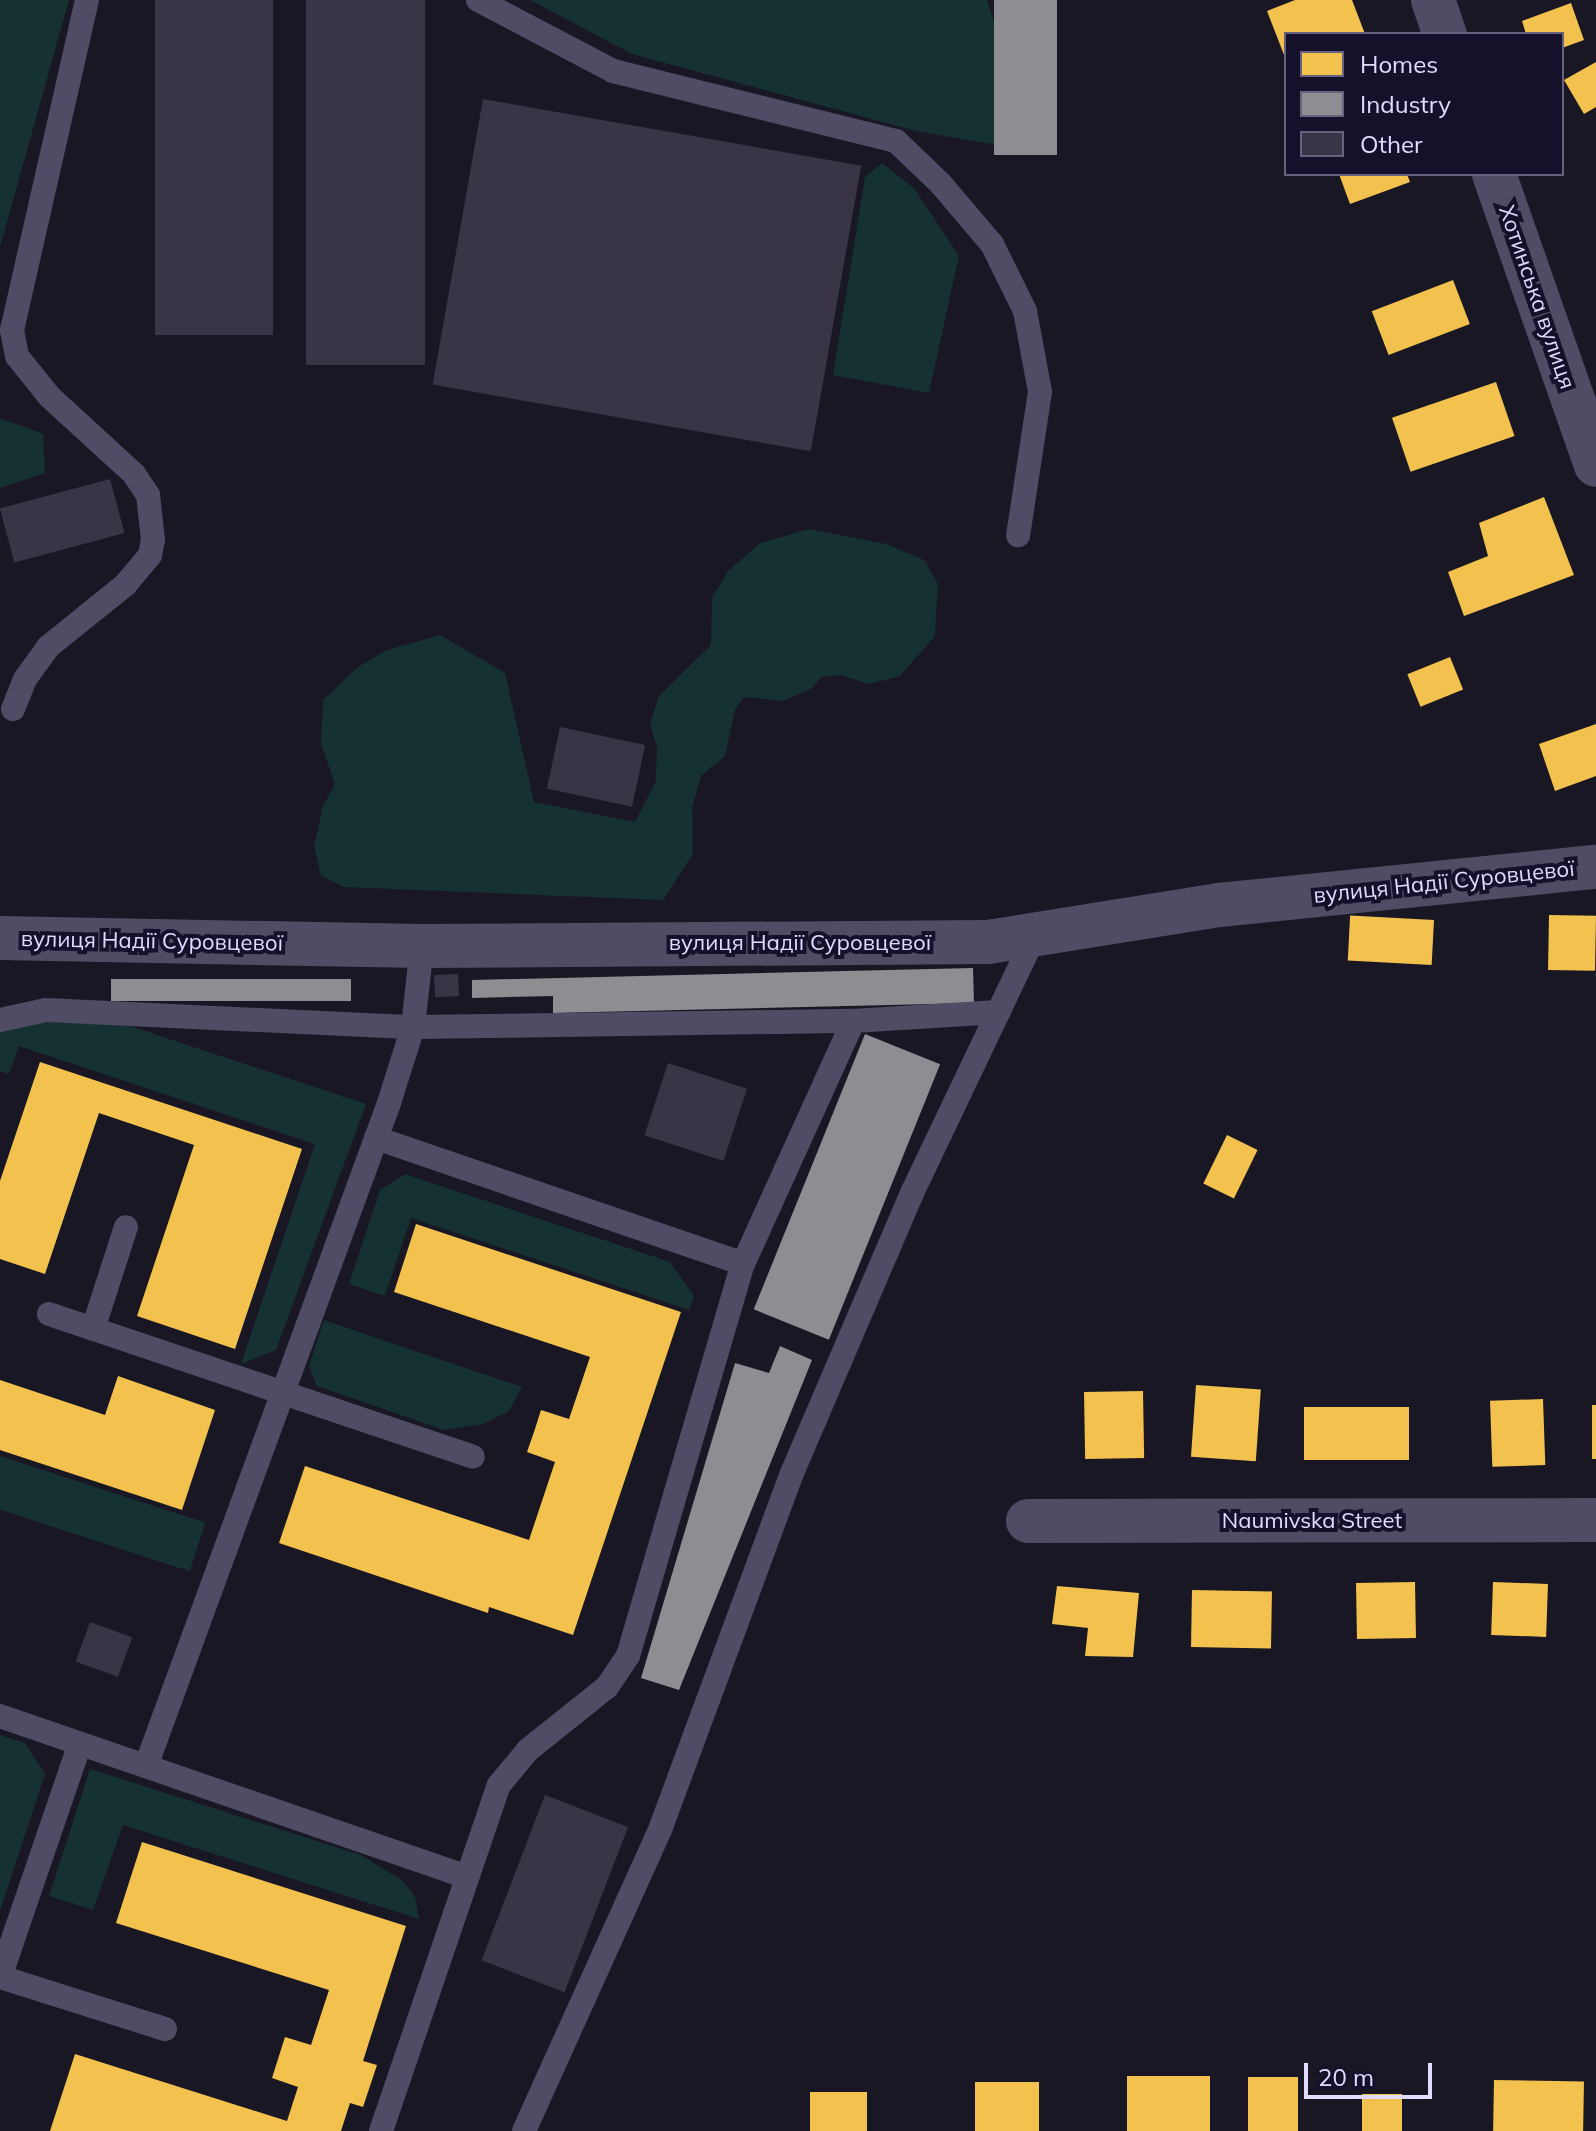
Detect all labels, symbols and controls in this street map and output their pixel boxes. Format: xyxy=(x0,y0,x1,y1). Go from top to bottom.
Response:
legend xyxy=(1284,32,1564,176)
text: Homes xyxy=(1360,49,1438,79)
text: Industry xyxy=(1360,89,1451,119)
text: Other xyxy=(1360,129,1423,159)
street label: Хотинська вулиця xyxy=(1493,202,1581,392)
street label: вулиця Надії Суровцевої xyxy=(1312,855,1576,909)
street label: вулиця Надії Суровцевої xyxy=(21,926,283,956)
street label: вулиця Надії Суровцевої xyxy=(669,930,931,956)
street label: Naumivska Street xyxy=(1222,1508,1402,1534)
scale bar xyxy=(1308,2047,1436,2097)
text: 20 m xyxy=(1318,2062,1374,2092)

